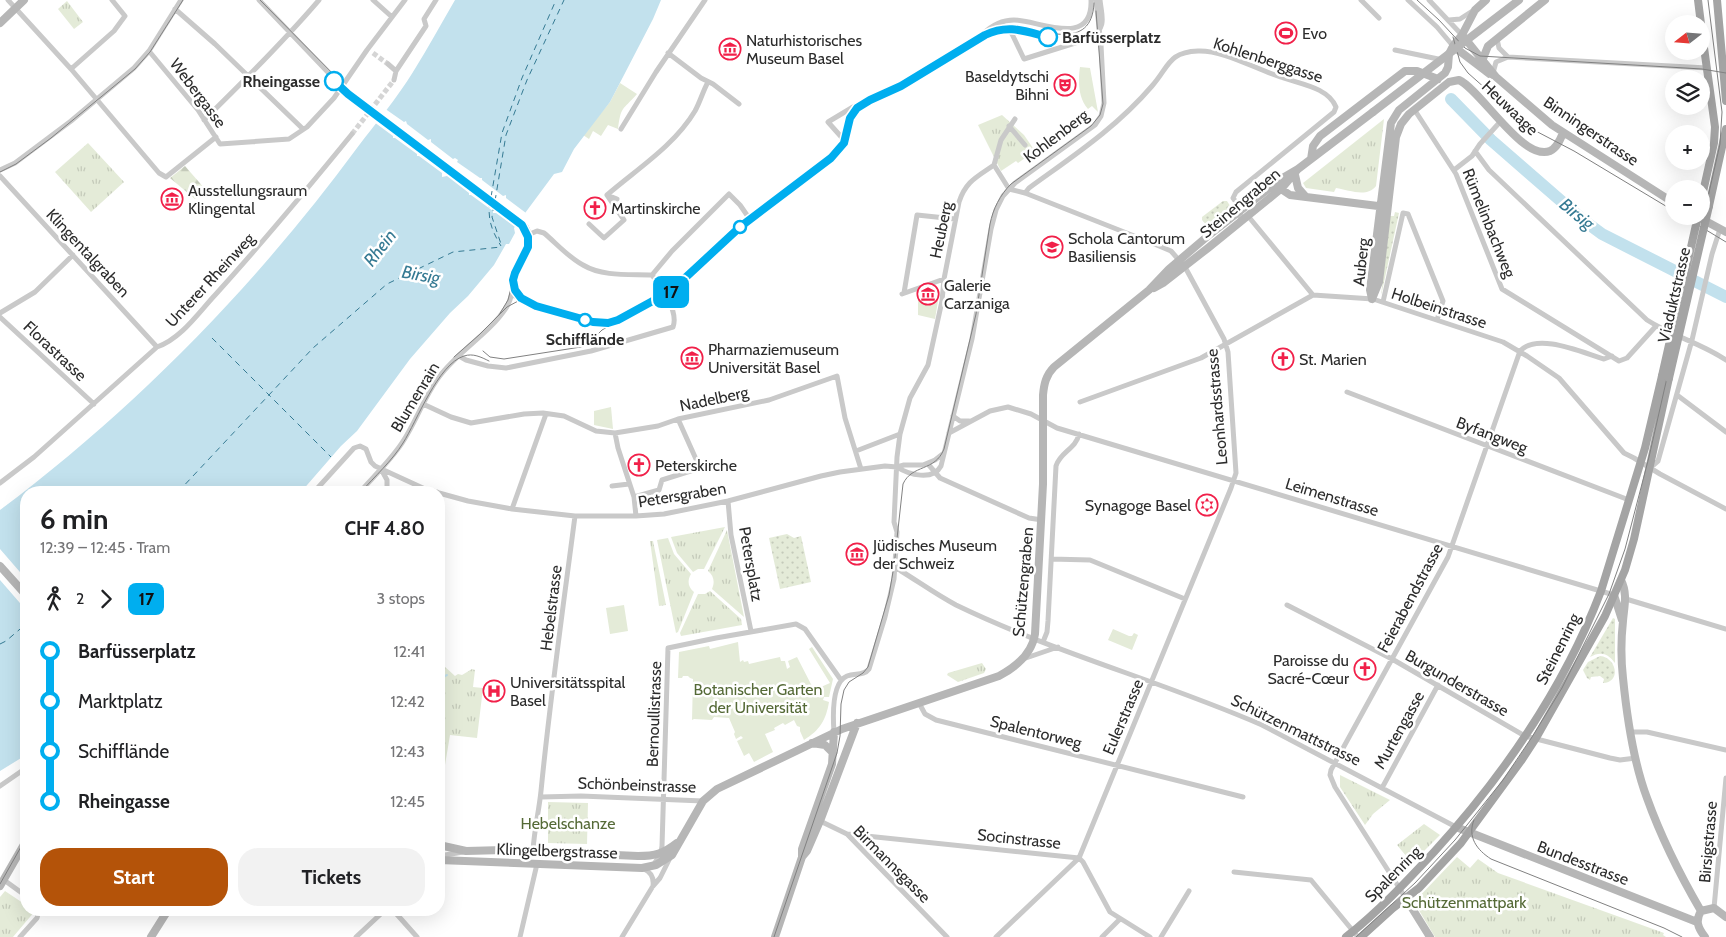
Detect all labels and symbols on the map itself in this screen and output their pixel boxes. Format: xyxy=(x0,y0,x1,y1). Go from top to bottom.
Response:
north arrow xyxy=(1665,15,1710,60)
sports icon: Evo xyxy=(1274,21,1298,45)
place label: Evo xyxy=(1302,24,1327,43)
marker: Barfüsserplatz xyxy=(1038,27,1058,47)
place label: Barfüsserplatz xyxy=(1062,28,1161,47)
place label: Naturhistorisches Museum Basel xyxy=(746,31,862,68)
street label: Kohlenberggasse xyxy=(1211,33,1325,87)
museum icon: Naturhistorisches Museum Basel xyxy=(718,37,742,61)
street label: Webergasse xyxy=(166,55,230,131)
place label: Baseldytschi Bihni xyxy=(965,67,1049,104)
marker: Rheingasse xyxy=(324,71,344,91)
place label: Rheingasse xyxy=(243,72,320,91)
theatre icon: Baseldytschi Bihni xyxy=(1053,73,1077,97)
street label: Heuwaage xyxy=(1478,77,1542,139)
street label: Binningerstrasse xyxy=(1540,92,1642,170)
street label: Kohlenberg xyxy=(1020,105,1093,167)
street label: Steinengraben xyxy=(1196,164,1284,242)
street label: Rümelinbachweg xyxy=(1458,166,1520,281)
place label: Ausstellungsraum Klingental xyxy=(188,181,307,218)
museum icon: Ausstellungsraum Klingental xyxy=(160,187,184,211)
water label: Birsig xyxy=(1555,193,1599,235)
church icon: Martinskirche xyxy=(583,196,607,220)
place label: Martinskirche xyxy=(611,199,701,218)
street label: Heuberg xyxy=(926,199,956,260)
street label: Klingentalgraben xyxy=(42,205,134,301)
unlabelled marker xyxy=(733,220,747,234)
water label: Rhein xyxy=(359,225,401,271)
street label: Unterer Rheinweg xyxy=(162,228,259,331)
place label: Schola Cantorum Basiliensis xyxy=(1068,229,1185,266)
school or university icon: Schola Cantorum Basiliensis xyxy=(1040,235,1064,259)
street label: Auberg xyxy=(1349,236,1373,287)
street label: Viaduktstrasse xyxy=(1654,245,1694,345)
water label: Birsig xyxy=(400,261,443,289)
line badge: 17 xyxy=(648,276,694,308)
place label: Galerie Carzaniga xyxy=(944,276,1010,313)
museum icon: Galerie Carzaniga xyxy=(916,282,940,306)
street label: Holbeinstrasse xyxy=(1389,284,1489,332)
marker: Schifflände xyxy=(578,313,592,327)
street label: Florastrasse xyxy=(19,317,91,385)
place label: Schifflände xyxy=(546,330,624,349)
place label: Pharmaziemuseum Universität Basel xyxy=(708,340,839,377)
museum icon: Pharmaziemuseum Universität Basel xyxy=(680,346,704,370)
church icon: St. Marien xyxy=(1271,347,1295,371)
street label: Leonhardsstrasse xyxy=(1202,348,1232,466)
place label: St. Marien xyxy=(1299,350,1367,369)
street label: Blumenrain xyxy=(387,359,443,435)
street label: Nadelberg xyxy=(678,382,751,416)
street label: Byfangweg xyxy=(1454,413,1531,458)
church icon: Peterskirche xyxy=(627,453,651,477)
place label: Peterskirche xyxy=(655,456,737,475)
street label: Leimenstrasse xyxy=(1283,474,1381,520)
street label: Petersgraben xyxy=(637,479,727,511)
synagogue icon: Synagoge Basel xyxy=(1195,493,1219,517)
place label: Synagoge Basel xyxy=(1085,496,1191,515)
street label: Petersplatz xyxy=(735,525,767,603)
street label: Schützengraben xyxy=(1009,526,1037,638)
place label: Jüdisches Museum der Schweiz xyxy=(872,536,997,573)
street label: Feierabendstrasse xyxy=(1373,540,1447,656)
museum icon: Jüdisches Museum der Schweiz xyxy=(845,542,869,566)
street label: Hebelstrasse xyxy=(536,564,566,652)
street label: Steinenring xyxy=(1532,609,1585,688)
street label: Burgunderstrasse xyxy=(1402,646,1512,720)
place label: Paroisse du Sacré-Cœur xyxy=(1267,651,1350,688)
church icon: Paroisse du Sacré-Cœur xyxy=(1353,657,1377,681)
street label: Bernoullistrasse xyxy=(643,661,665,767)
place label: Universitätsspital Basel xyxy=(510,673,626,710)
street label: Eulerstrasse xyxy=(1099,676,1147,758)
hospital icon: Universitätsspital Basel xyxy=(482,679,506,703)
park label: Botanischer Garten der Universität xyxy=(693,680,823,717)
street label: Murtengasse xyxy=(1370,688,1428,772)
street label: Schützenmattstrasse xyxy=(1228,690,1364,770)
street label: Spalentorweg xyxy=(988,711,1085,753)
street label: Schönbeinstrasse xyxy=(577,773,697,797)
street label: Birsigstrasse xyxy=(1695,800,1721,884)
park label: Hebelschanze xyxy=(521,814,615,833)
street label: Birmannsgasse xyxy=(849,821,935,907)
street label: Socinstrasse xyxy=(976,825,1062,853)
street label: Bundesstrasse xyxy=(1535,837,1631,889)
street label: Klingelbergstrasse xyxy=(496,839,618,863)
street label: Spalenring xyxy=(1361,841,1426,906)
park label: Schützenmattpark xyxy=(1402,893,1527,912)

